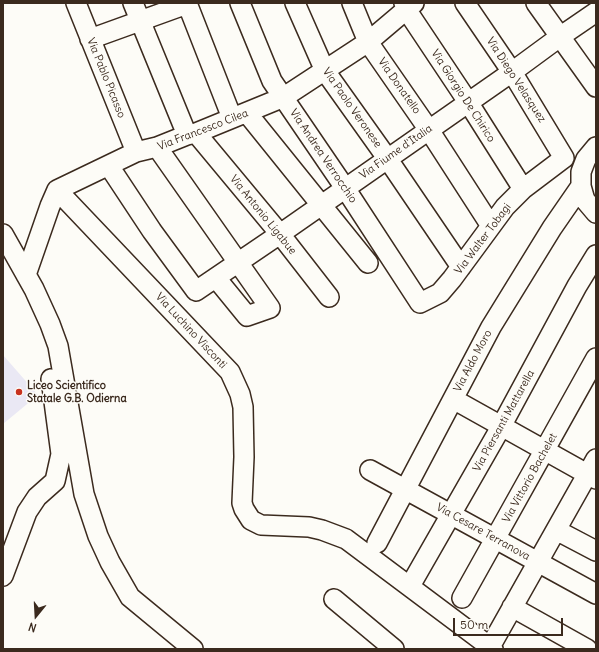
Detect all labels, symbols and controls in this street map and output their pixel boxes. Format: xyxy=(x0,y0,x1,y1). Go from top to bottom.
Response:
street label: Via Diego Velasquez xyxy=(483,35,549,125)
street label: Via Pablo Picasso xyxy=(84,36,128,120)
street label: Via Giorgio De Chirico xyxy=(428,47,498,145)
street label: Via Donatello xyxy=(375,55,423,117)
street label: Via Paolo Veronese xyxy=(320,66,384,150)
street label: Via Andrea Verrocchio xyxy=(287,106,359,206)
street label: Via Francesco Cilea xyxy=(156,107,250,153)
street label: Via Fiume d'Italia xyxy=(357,122,435,182)
street label: Via Antonio Ligabue xyxy=(227,173,299,257)
street label: Via Walter Tobagi xyxy=(452,201,514,277)
street label: Via Luchino Visconti xyxy=(153,290,229,372)
street label: Via Aldo Moro xyxy=(451,328,495,394)
street label: Via Piersanti Mattarella xyxy=(471,368,537,474)
place label: Liceo Scientifico Statale G.B. Odierna xyxy=(27,379,127,405)
marker: Liceo Scientifico Statale G.B. Odierna xyxy=(14,387,24,397)
street label: Via Vittorio Bachelet xyxy=(500,431,560,525)
street label: Via Cesare Terranova xyxy=(434,501,532,563)
north arrow xyxy=(16,596,56,636)
scale bar xyxy=(455,610,565,636)
text: 50 m xyxy=(460,617,488,632)
text: N xyxy=(27,620,38,635)

